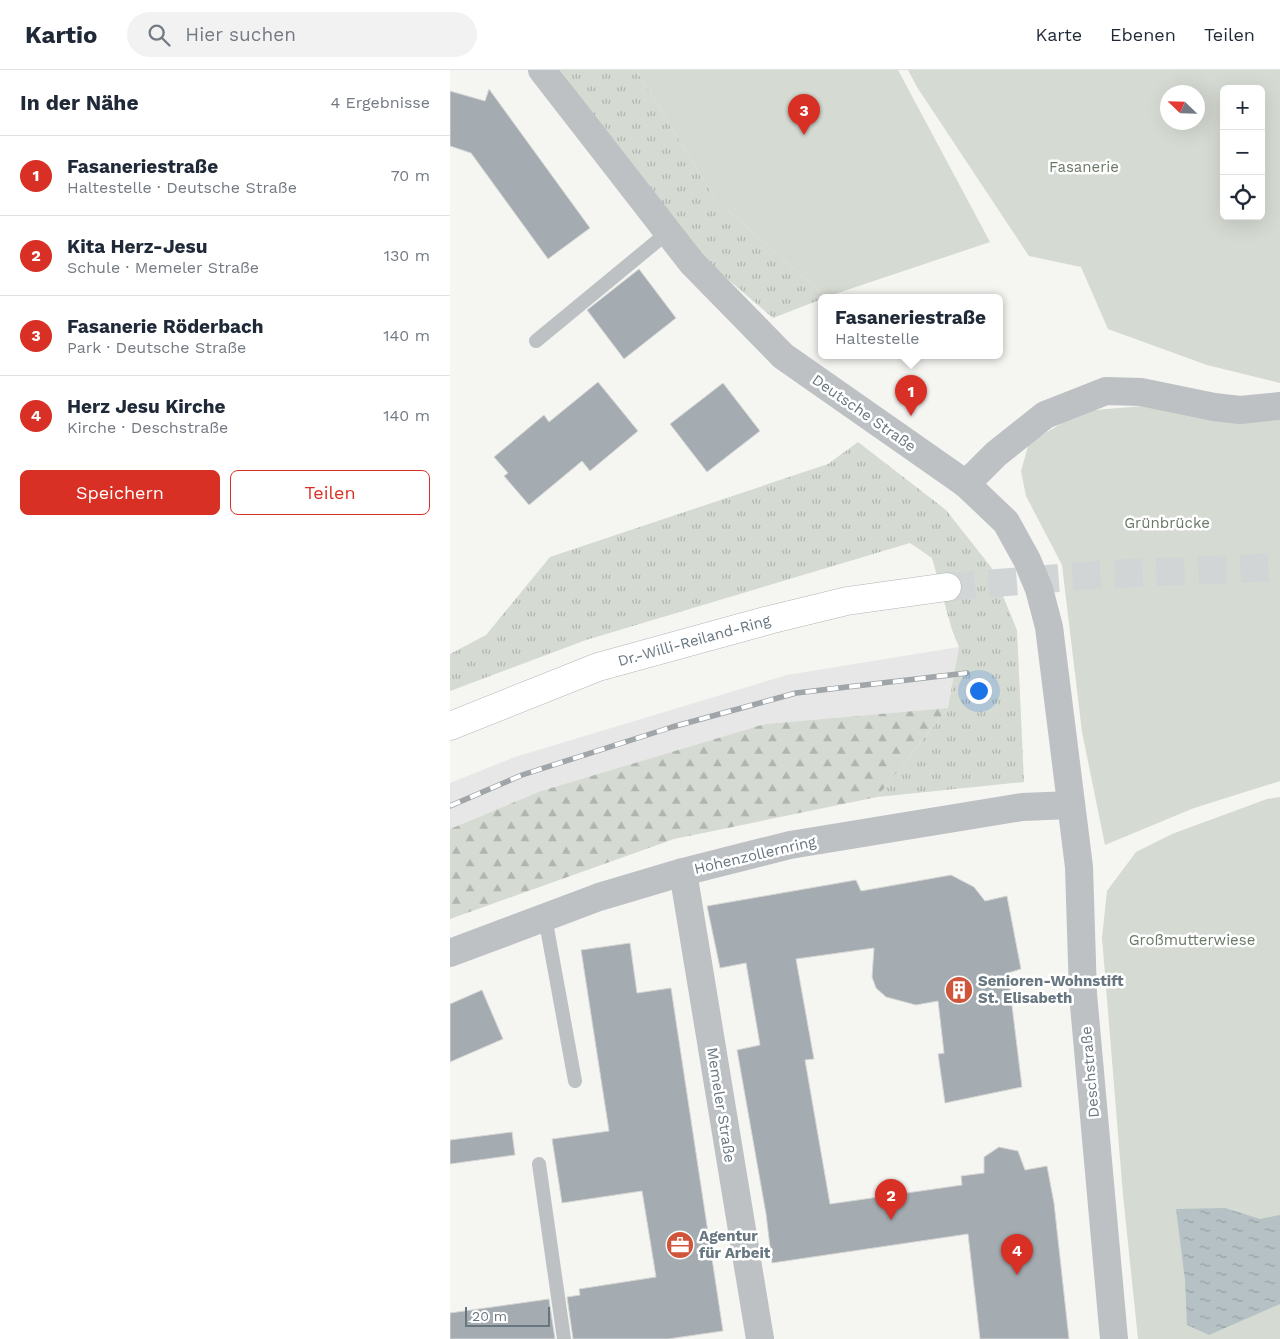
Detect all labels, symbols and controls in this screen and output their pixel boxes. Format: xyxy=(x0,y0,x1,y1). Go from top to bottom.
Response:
search box xyxy=(127,12,477,57)
text: Kartio xyxy=(25,21,97,49)
icon: search xyxy=(145,21,173,49)
text: Hier suchen xyxy=(185,23,296,46)
text: Karte xyxy=(1036,24,1082,45)
text: Ebenen xyxy=(1110,24,1176,45)
text: Teilen xyxy=(1204,24,1255,45)
north arrow xyxy=(1160,85,1205,130)
map controls xyxy=(1220,85,1265,220)
button: + xyxy=(1220,85,1265,130)
text: In der Nähe xyxy=(20,90,139,115)
text: 4 Ergebnisse xyxy=(330,93,430,112)
pin: 3 xyxy=(788,94,820,135)
button: − xyxy=(1220,130,1265,175)
text: Fasaneriestraße xyxy=(67,155,218,178)
park label: Fasanerie xyxy=(1049,158,1119,176)
text: 1 xyxy=(33,166,39,185)
text: 70 m xyxy=(391,166,430,185)
button: locate xyxy=(1220,175,1265,220)
text: Haltestelle · Deutsche Straße xyxy=(67,178,297,197)
text: Kita Herz-Jesu xyxy=(67,235,207,258)
text: 2 xyxy=(31,246,41,265)
text: 130 m xyxy=(384,246,430,265)
text: Schule · Memeler Straße xyxy=(67,258,259,277)
popup xyxy=(818,294,1003,359)
text: Fasaneriestraße xyxy=(835,306,986,329)
text: Fasanerie Röderbach xyxy=(67,315,264,338)
text: 3 xyxy=(31,326,41,345)
text: 140 m xyxy=(383,326,430,345)
text: Haltestelle xyxy=(835,329,920,348)
text: Park · Deutsche Straße xyxy=(67,338,246,357)
street label: Deutsche Straße xyxy=(809,370,919,456)
pin: 1 xyxy=(895,375,927,416)
text: Herz Jesu Kirche xyxy=(67,395,225,418)
text: 4 xyxy=(31,406,41,425)
text: 140 m xyxy=(383,406,430,425)
text: Kirche · Deschstraße xyxy=(67,418,228,437)
button: Speichern xyxy=(20,470,220,515)
button: Teilen xyxy=(230,470,430,515)
park label: Grünbrücke xyxy=(1124,514,1210,532)
street label: Dr.-Willi-Reiland-Ring xyxy=(616,611,773,670)
your location xyxy=(966,678,992,704)
street label: Hohenzollernring xyxy=(692,832,818,878)
park label: Großmutterwiese xyxy=(1129,931,1255,949)
place label: Senioren-Wohnstift St. Elisabeth xyxy=(978,972,1124,1007)
building icon: Senioren-Wohnstift St. Elisabeth xyxy=(944,975,974,1005)
street label: Deschstraße xyxy=(1077,1026,1103,1118)
street label: Memeler Straße xyxy=(703,1046,739,1164)
pin: 2 xyxy=(875,1179,907,1220)
place label: Agentur für Arbeit xyxy=(699,1227,771,1262)
office icon: Agentur für Arbeit xyxy=(665,1230,695,1260)
pin: 4 xyxy=(1001,1234,1033,1275)
scale bar xyxy=(465,1304,550,1327)
text: 20 m xyxy=(472,1308,507,1324)

